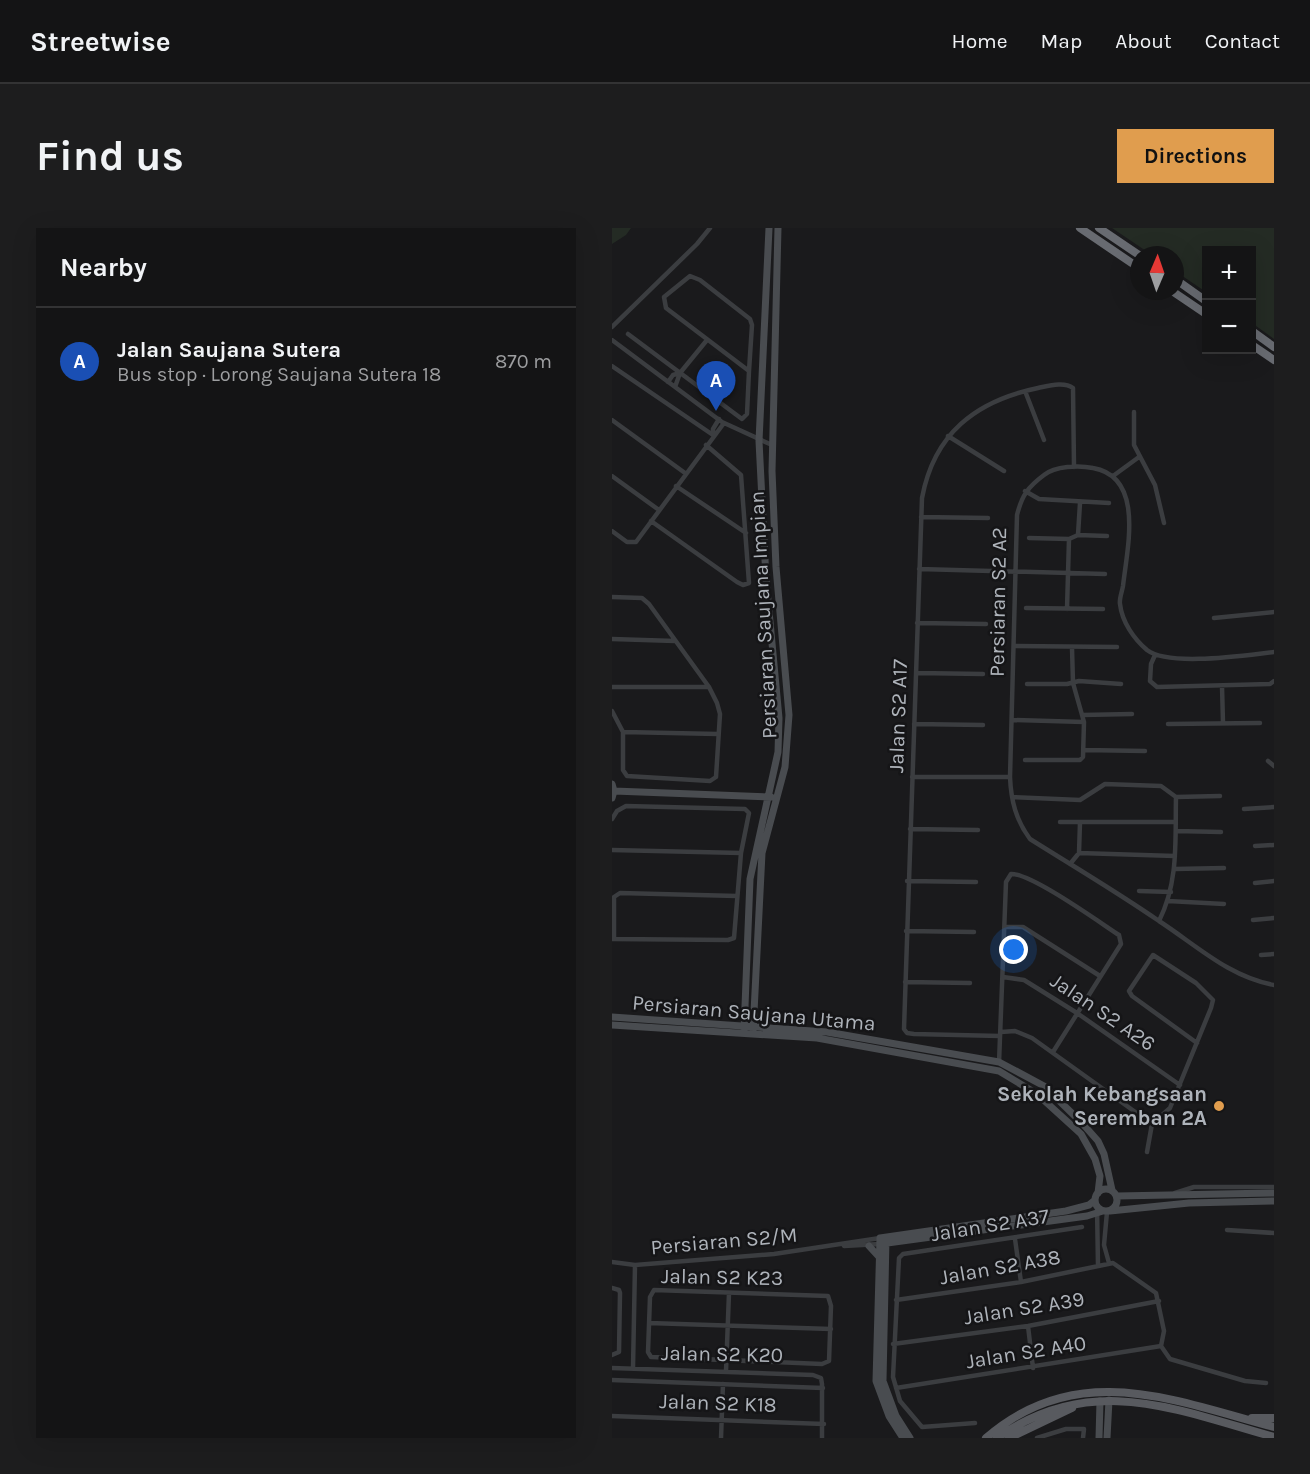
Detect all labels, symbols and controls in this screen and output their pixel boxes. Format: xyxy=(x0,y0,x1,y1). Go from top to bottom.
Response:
text: Streetwise xyxy=(30,25,171,58)
text: Home xyxy=(952,29,1008,53)
text: Map xyxy=(1041,29,1082,53)
text: About xyxy=(1115,29,1172,53)
text: Contact xyxy=(1205,29,1280,53)
button: Directions xyxy=(1117,129,1274,183)
text: Find us xyxy=(36,131,184,181)
north arrow xyxy=(1130,246,1184,300)
map controls xyxy=(1202,246,1256,354)
button: + xyxy=(1202,246,1256,300)
text: Nearby xyxy=(60,252,147,283)
button: − xyxy=(1202,300,1256,354)
text: Jalan Saujana Sutera xyxy=(117,337,341,363)
text: A xyxy=(73,350,86,373)
text: 870 m xyxy=(495,350,552,373)
pin: A xyxy=(696,362,736,411)
text: Bus stop · Lorong Saujana Sutera 18 xyxy=(117,363,441,386)
street label: Persiaran Saujana Impian xyxy=(745,490,781,740)
street label: Persiaran S2 A2 xyxy=(985,527,1011,677)
street label: Jalan S2 A17 xyxy=(884,659,912,773)
your location xyxy=(999,935,1028,964)
street label: Jalan S2 A26 xyxy=(1046,968,1160,1056)
street label: Persiaran Saujana Utama xyxy=(631,990,877,1036)
place label: Sekolah Kebangsaan Seremban 2A xyxy=(997,1082,1207,1130)
marker: Sekolah Kebangsaan Seremban 2A xyxy=(1212,1099,1226,1113)
street label: Jalan S2 A37 xyxy=(929,1204,1051,1246)
street label: Persiaran S2/M xyxy=(650,1223,798,1259)
street label: Jalan S2 A38 xyxy=(938,1245,1062,1289)
street label: Jalan S2 K23 xyxy=(661,1264,783,1290)
street label: Jalan S2 A39 xyxy=(962,1287,1086,1329)
street label: Jalan S2 A40 xyxy=(964,1331,1088,1373)
street label: Jalan S2 K20 xyxy=(661,1341,783,1367)
street label: Jalan S2 K18 xyxy=(659,1389,777,1417)

